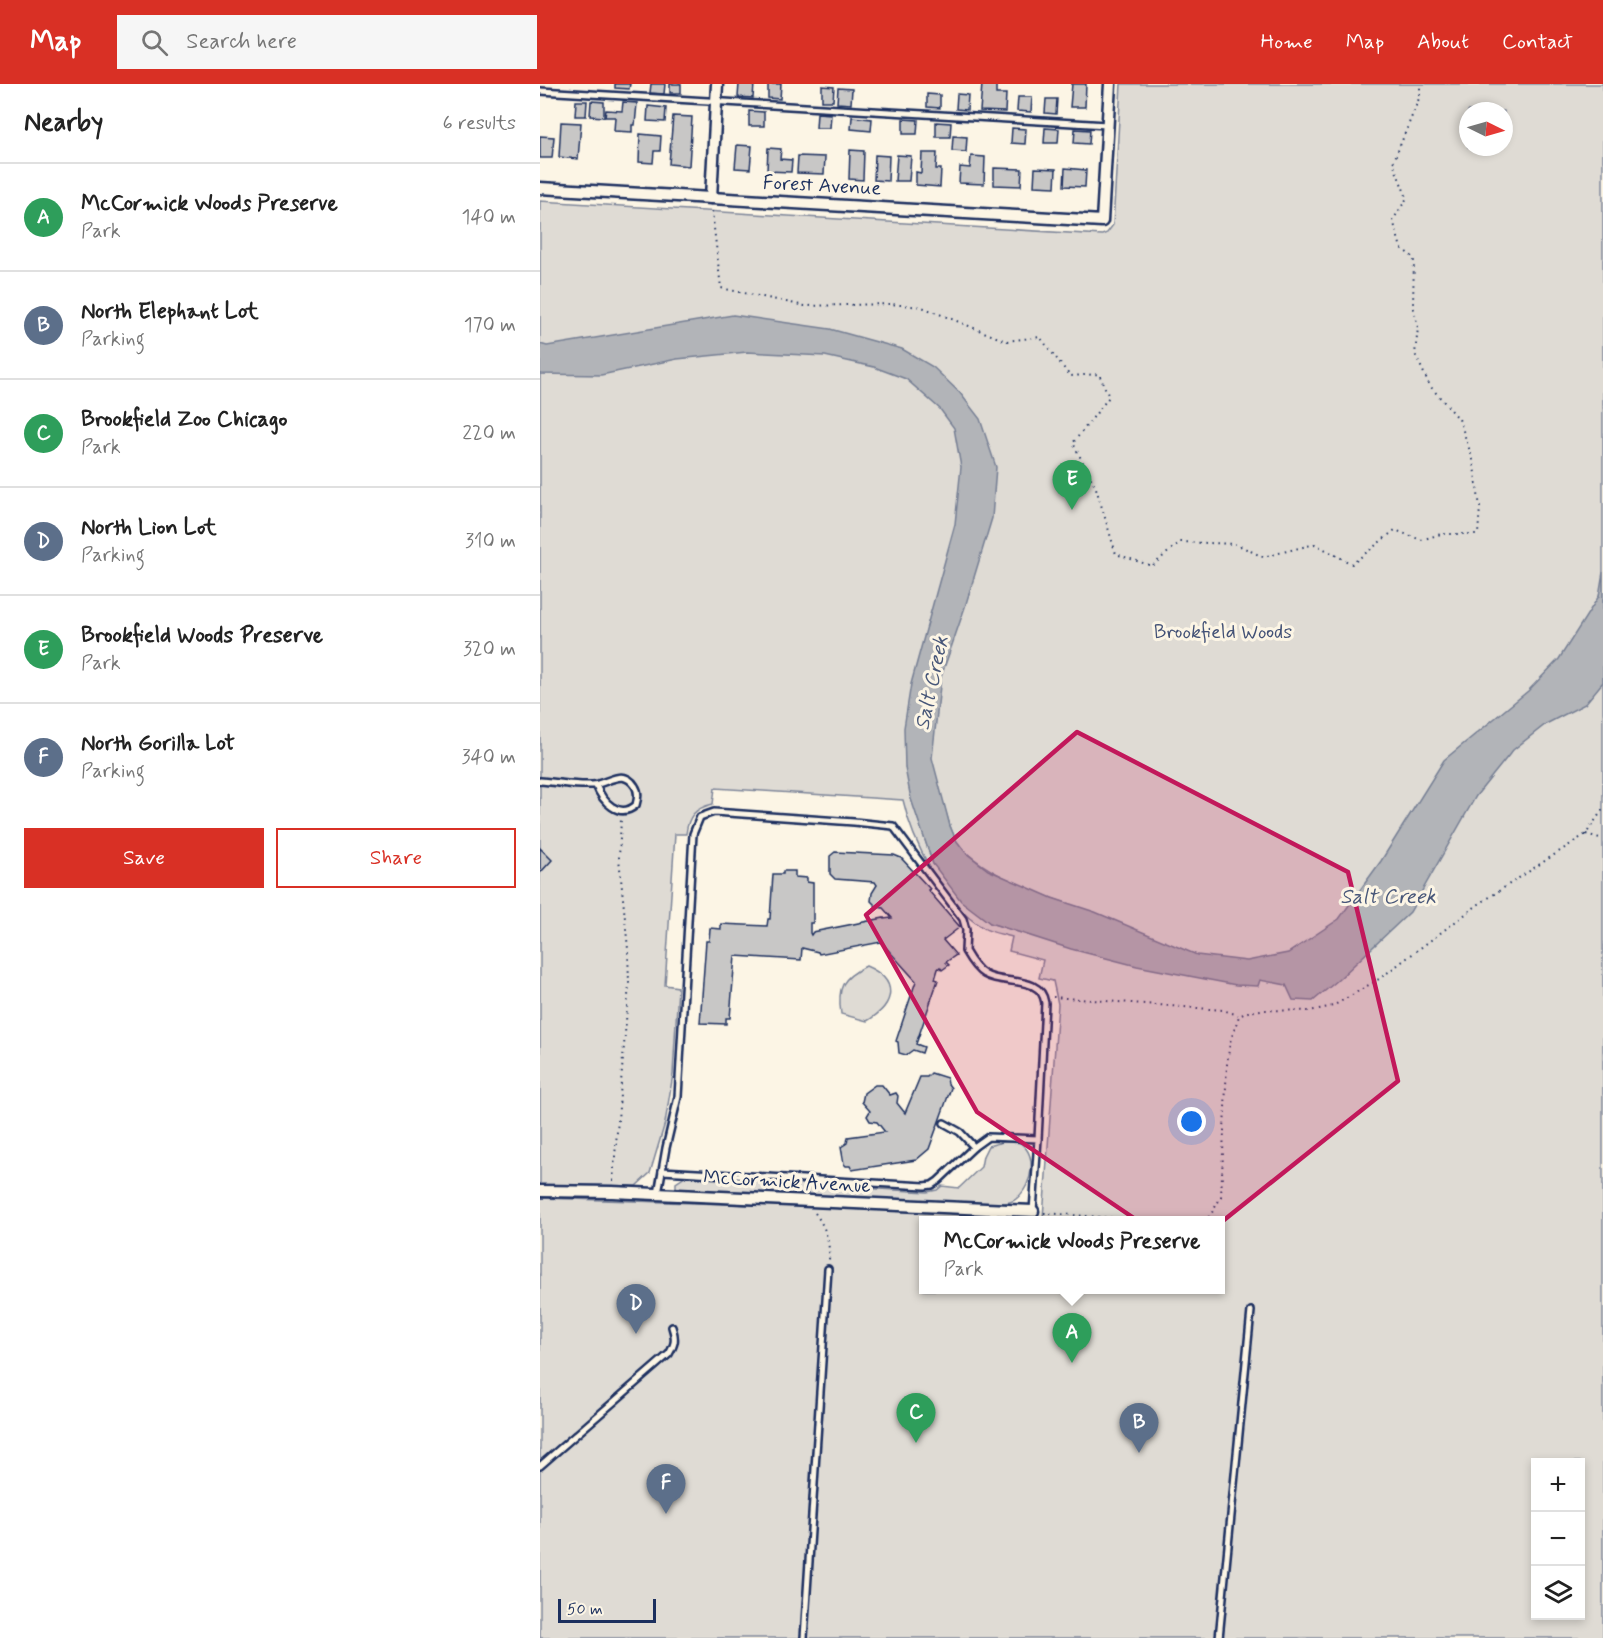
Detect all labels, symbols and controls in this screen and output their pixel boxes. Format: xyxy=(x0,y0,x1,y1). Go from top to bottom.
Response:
search box xyxy=(117,15,537,69)
text: Map xyxy=(30,24,81,61)
icon: search xyxy=(138,26,171,59)
text: Search here xyxy=(186,28,297,56)
text: Home xyxy=(1261,28,1313,56)
text: Map xyxy=(1346,28,1384,56)
text: About xyxy=(1417,28,1469,56)
text: Contact xyxy=(1502,28,1573,56)
north arrow xyxy=(1459,102,1513,156)
text: Nearby xyxy=(24,106,103,140)
text: 6 results xyxy=(443,110,516,137)
street label: Forest Avenue xyxy=(762,169,882,203)
text: McCormick Woods Preserve xyxy=(81,190,338,218)
text: A xyxy=(37,204,50,231)
text: 140 m xyxy=(462,204,516,231)
text: Park xyxy=(81,218,121,245)
text: North Elephant Lot xyxy=(81,298,259,326)
text: B xyxy=(37,312,50,339)
text: 170 m xyxy=(464,312,516,339)
text: Parking xyxy=(81,326,145,353)
text: Brookfield Zoo Chicago xyxy=(81,406,287,434)
text: C xyxy=(36,420,51,447)
text: 220 m xyxy=(462,420,516,447)
text: Park xyxy=(81,434,121,461)
pin: E xyxy=(1052,460,1092,510)
text: North Lion Lot xyxy=(81,514,217,542)
text: D xyxy=(37,528,50,555)
text: 310 m xyxy=(465,528,516,555)
text: Parking xyxy=(81,542,145,569)
park label: Brookfield Woods xyxy=(1154,619,1292,646)
text: Brookfield Woods Preserve xyxy=(81,622,323,650)
water label: Salt Creek xyxy=(908,633,956,733)
text: E xyxy=(38,636,49,663)
text: 320 m xyxy=(463,636,516,663)
text: Park xyxy=(81,650,121,677)
text: North Gorilla Lot xyxy=(81,730,235,758)
text: F xyxy=(38,744,49,771)
text: 340 m xyxy=(461,744,516,771)
text: Parking xyxy=(81,758,145,785)
button: Save xyxy=(24,828,264,888)
button: Share xyxy=(276,828,516,888)
water label: Salt Creek xyxy=(1340,883,1436,911)
your location xyxy=(1177,1107,1206,1136)
street label: McCormick Avenue xyxy=(703,1164,871,1200)
popup xyxy=(919,1216,1225,1294)
text: McCormick Woods Preserve xyxy=(944,1228,1200,1256)
text: Park xyxy=(944,1256,983,1283)
pin: D xyxy=(616,1284,656,1334)
pin: A xyxy=(1052,1314,1092,1363)
pin: C xyxy=(896,1394,935,1443)
pin: B xyxy=(1120,1404,1158,1453)
map controls xyxy=(1531,1458,1585,1620)
button: + xyxy=(1531,1458,1585,1512)
pin: F xyxy=(646,1464,686,1514)
button: − xyxy=(1531,1512,1585,1566)
button: layers xyxy=(1531,1566,1585,1620)
scale bar xyxy=(558,1596,656,1624)
text: 50 m xyxy=(567,1599,603,1620)

